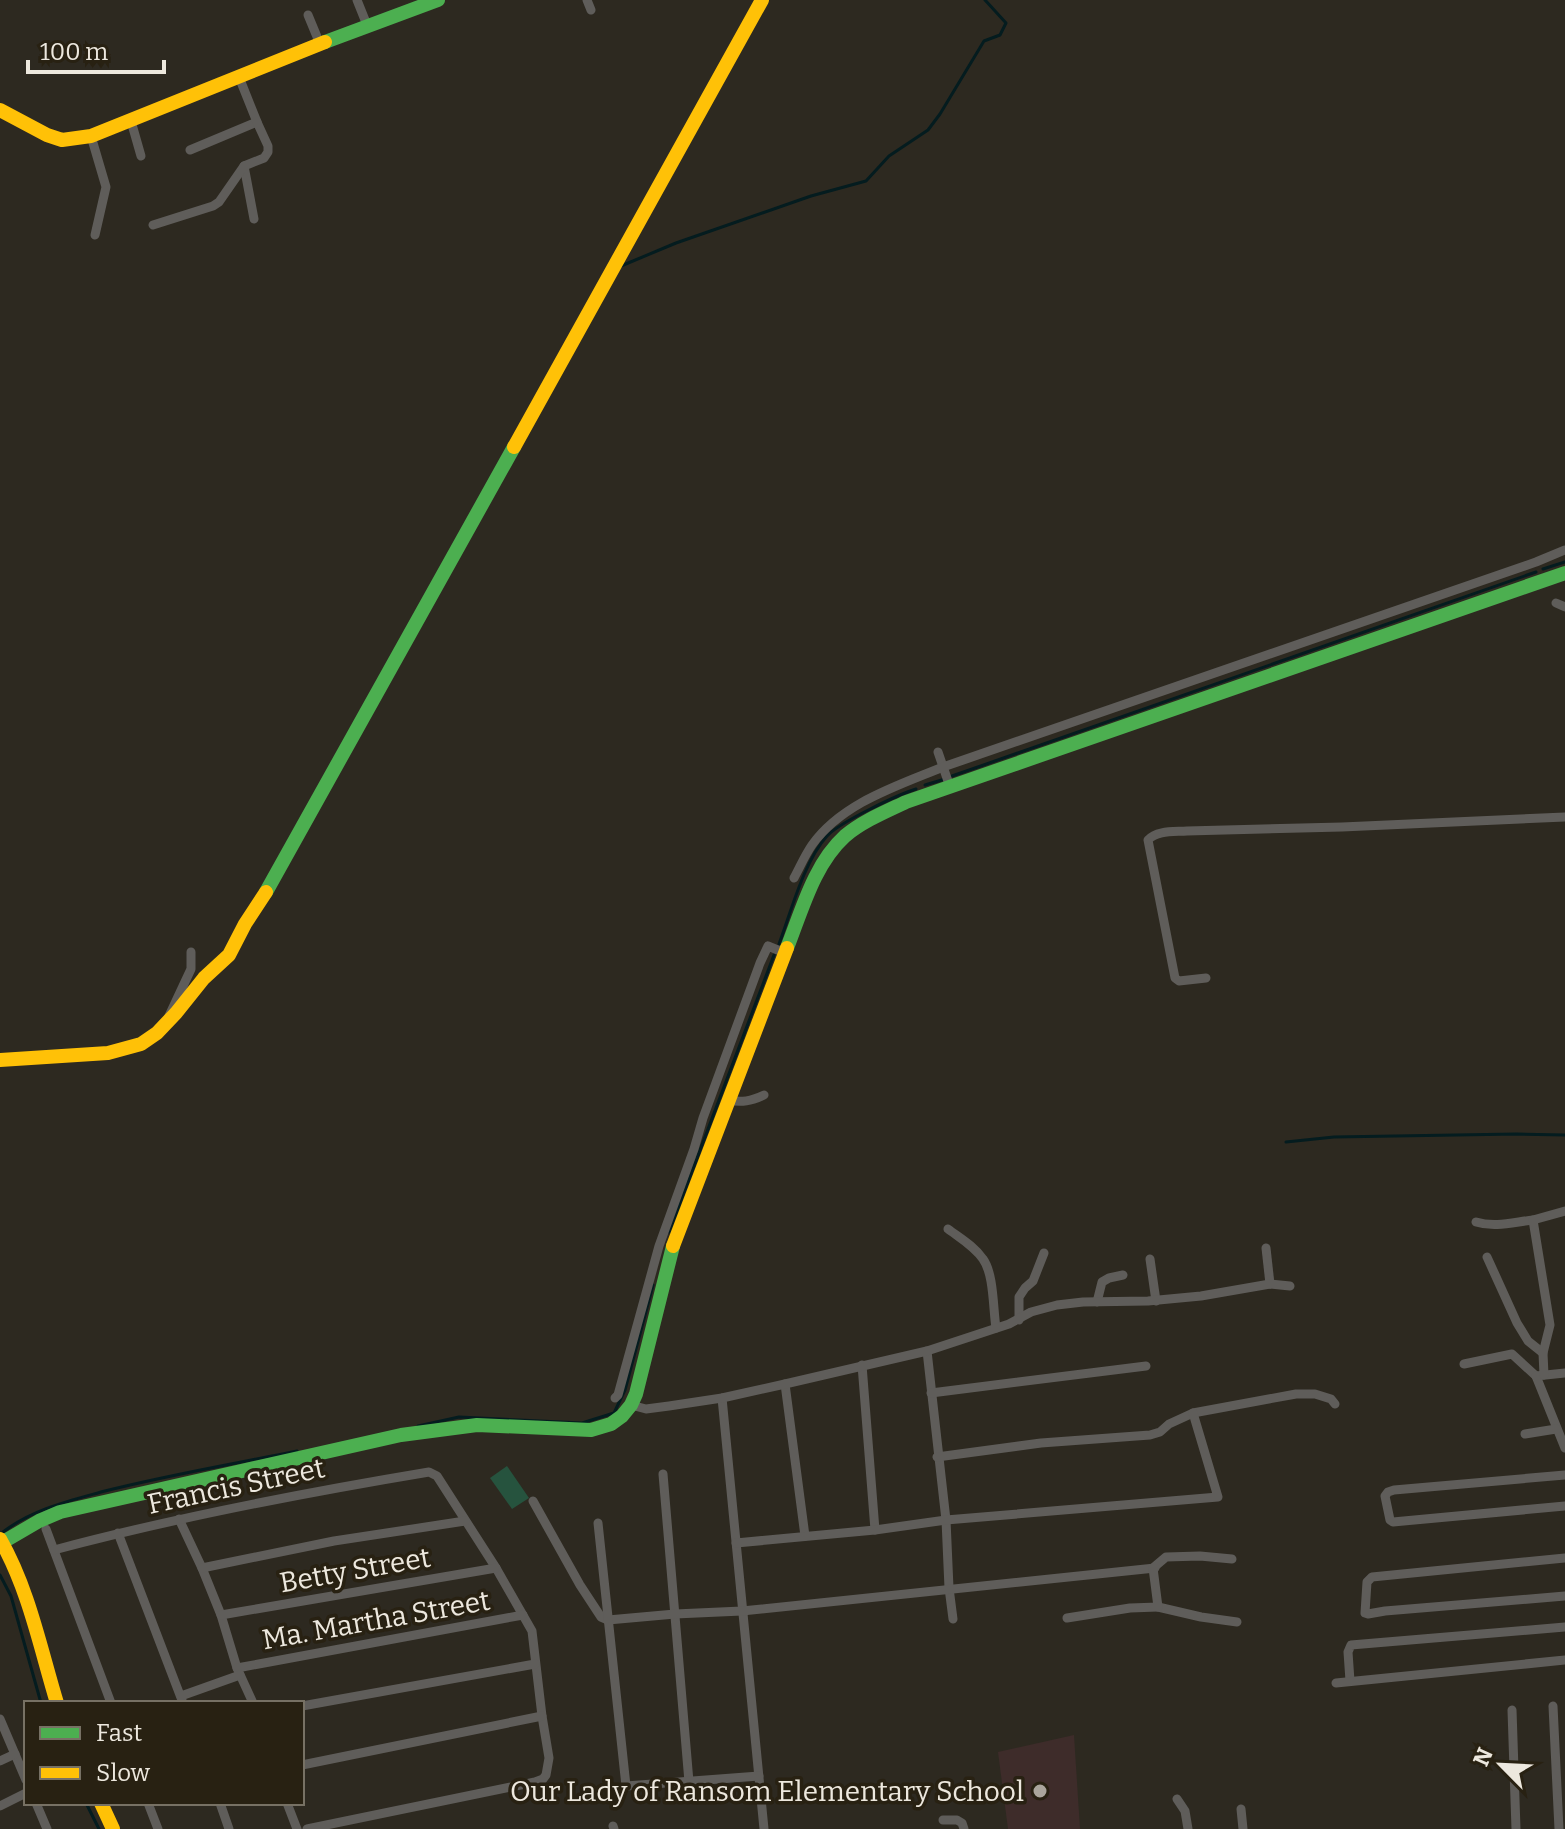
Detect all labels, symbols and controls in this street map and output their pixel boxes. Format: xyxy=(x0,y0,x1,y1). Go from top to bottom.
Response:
scale bar xyxy=(28,24,164,74)
text: 100 m xyxy=(40,38,108,66)
street label: Francis Street xyxy=(144,1451,328,1521)
street label: Betty Street xyxy=(277,1541,433,1599)
street label: Ma. Martha Street xyxy=(259,1584,493,1656)
legend xyxy=(24,1701,304,1805)
text: Fast xyxy=(96,1719,142,1747)
north arrow xyxy=(1461,1725,1541,1805)
text: N xyxy=(1467,1744,1499,1770)
text: Slow xyxy=(96,1759,151,1787)
place label: Our Lady of Ransom Elementary School xyxy=(510,1775,1024,1808)
marker: Our Lady of Ransom Elementary School xyxy=(1031,1782,1049,1800)

